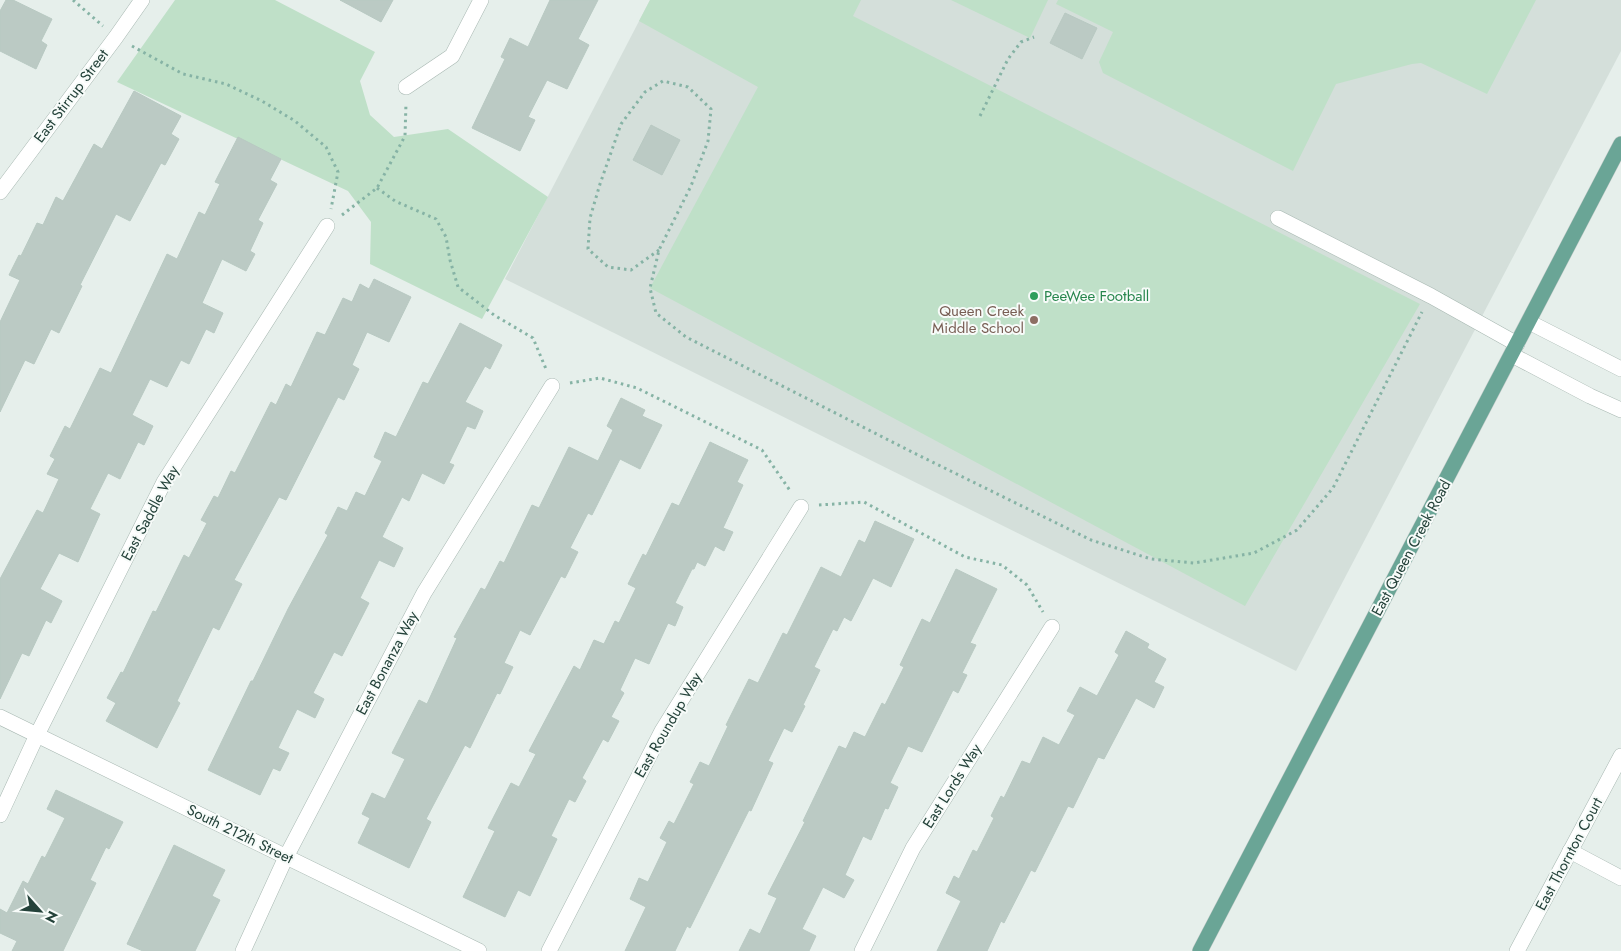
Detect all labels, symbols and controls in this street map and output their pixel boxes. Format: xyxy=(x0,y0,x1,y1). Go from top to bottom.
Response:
street label: East Stirrup Street xyxy=(28,44,114,147)
place label: PeeWee Football xyxy=(1044,285,1149,307)
marker: PeeWee Football xyxy=(1028,290,1040,302)
place label: Queen Creek Middle School xyxy=(932,300,1024,339)
marker: Queen Creek Middle School xyxy=(1028,314,1040,326)
street label: East Saddle Way xyxy=(116,461,185,564)
street label: East Queen Creek Road xyxy=(1366,476,1456,620)
street label: East Bonanza Way xyxy=(350,607,424,719)
street label: East Roundup Way xyxy=(629,668,707,782)
street label: East Lords Way xyxy=(917,739,987,832)
street label: East Thornton Court xyxy=(1530,793,1608,914)
street label: South 212th Street xyxy=(183,799,297,869)
north arrow xyxy=(15,886,65,936)
text: N xyxy=(40,907,63,926)

